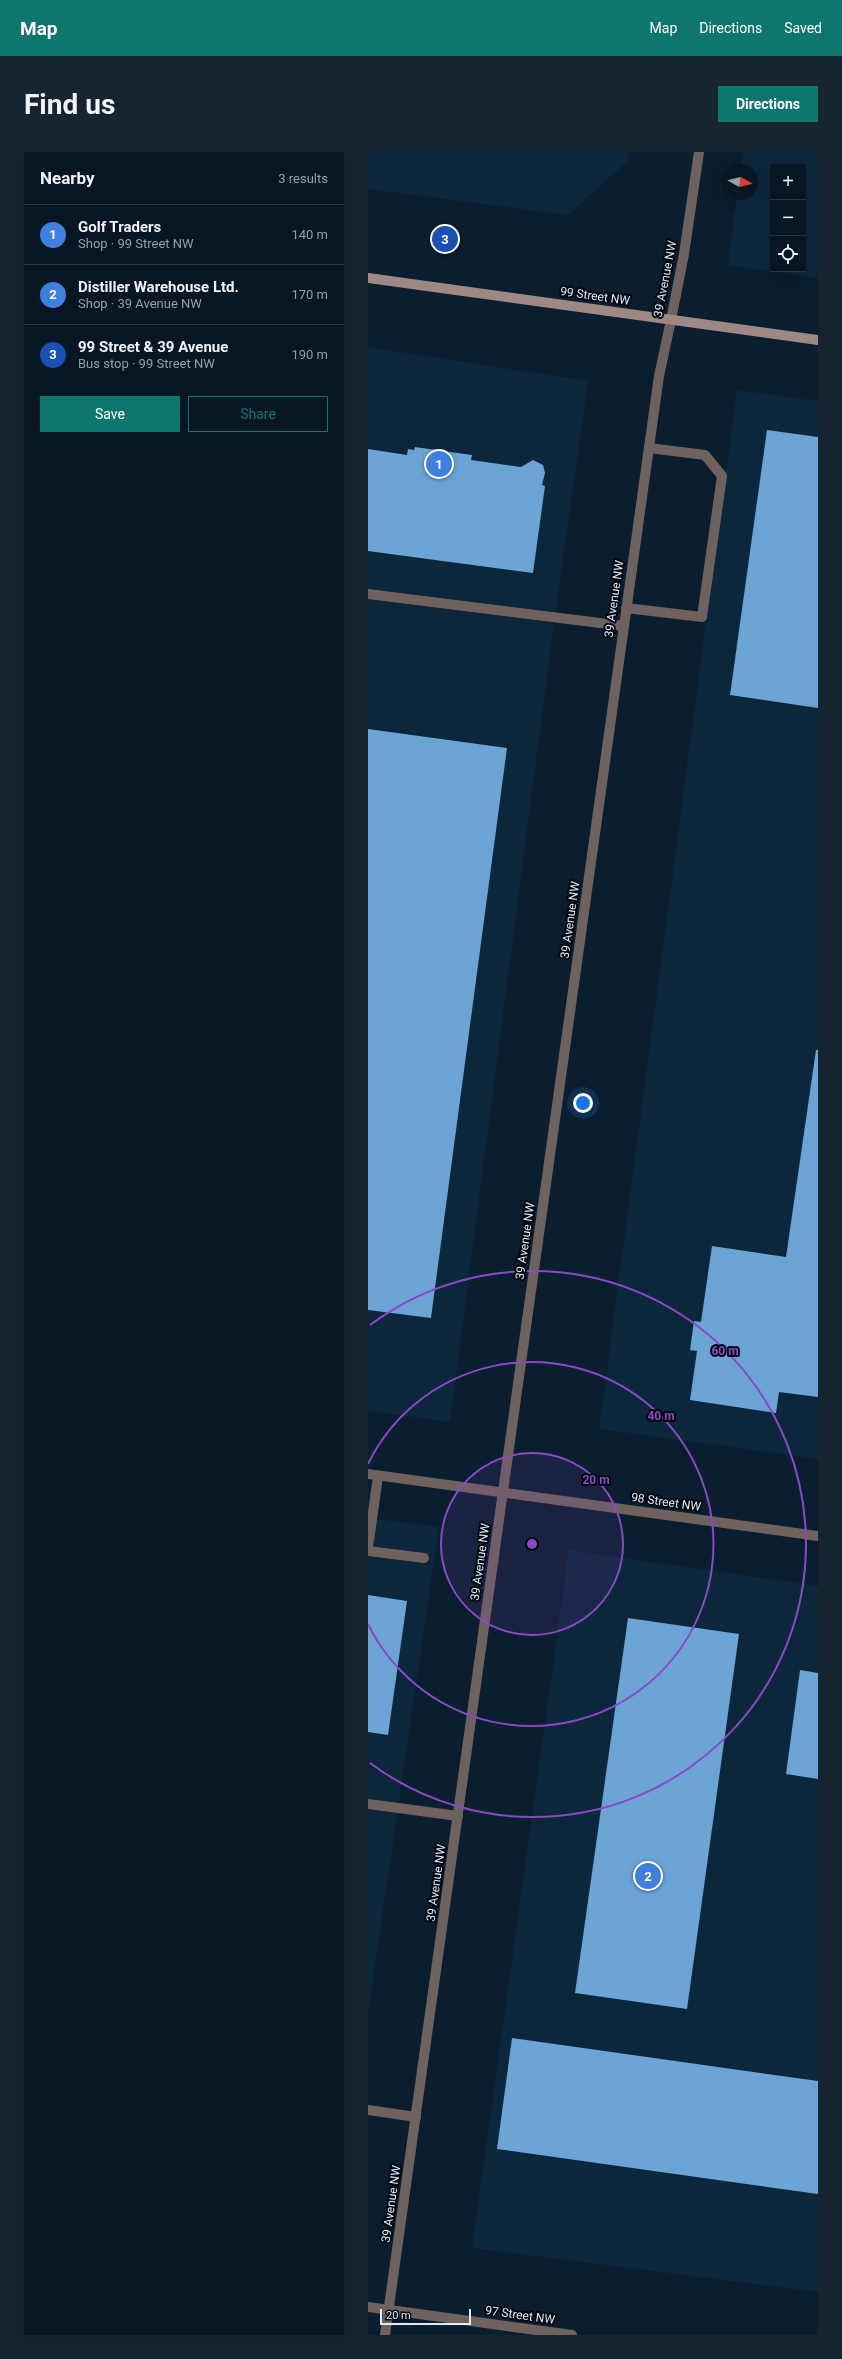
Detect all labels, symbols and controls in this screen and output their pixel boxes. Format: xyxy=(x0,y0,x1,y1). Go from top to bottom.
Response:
text: Map xyxy=(20,17,58,40)
text: Map xyxy=(650,20,677,36)
text: Directions xyxy=(699,20,762,36)
text: Saved xyxy=(784,20,822,36)
button: Directions xyxy=(718,86,818,122)
text: Find us xyxy=(24,88,115,121)
north arrow xyxy=(722,164,758,200)
map controls xyxy=(770,164,806,272)
button: + xyxy=(770,164,806,200)
text: Nearby xyxy=(40,168,95,188)
text: 3 results xyxy=(278,171,328,186)
button: − xyxy=(770,200,806,236)
text: Golf Traders xyxy=(78,218,161,236)
pin: 3 xyxy=(432,224,458,254)
text: 1 xyxy=(49,227,57,242)
text: 140 m xyxy=(291,227,328,242)
text: Shop · 99 Street NW xyxy=(78,236,194,251)
button: locate xyxy=(770,236,806,272)
street label: 39 Avenue NW xyxy=(651,239,679,319)
text: Distiller Warehouse Ltd. xyxy=(78,278,239,296)
street label: 99 Street NW xyxy=(559,284,631,308)
text: 2 xyxy=(49,287,57,302)
text: 170 m xyxy=(291,287,328,302)
text: Shop · 39 Avenue NW xyxy=(78,296,202,311)
text: 99 Street & 39 Avenue xyxy=(78,338,228,356)
text: 3 xyxy=(49,347,57,362)
text: 190 m xyxy=(291,347,328,362)
text: Bus stop · 99 Street NW xyxy=(78,356,215,371)
button: Save xyxy=(40,396,180,432)
button: Share xyxy=(188,396,328,432)
pin: 1 xyxy=(426,449,452,479)
street label: 39 Avenue NW xyxy=(602,559,626,639)
street label: 39 Avenue NW xyxy=(558,880,582,960)
your location xyxy=(573,1093,593,1113)
street label: 39 Avenue NW xyxy=(513,1201,537,1281)
text: 60 m xyxy=(711,1344,739,1358)
text: 40 m xyxy=(647,1409,675,1423)
text: 20 m xyxy=(582,1473,610,1487)
street label: 98 Street NW xyxy=(630,1490,702,1514)
street label: 39 Avenue NW xyxy=(468,1522,492,1602)
centre of rings xyxy=(525,1537,539,1551)
street label: 39 Avenue NW xyxy=(424,1843,448,1923)
pin: 2 xyxy=(635,1861,661,1891)
street label: 39 Avenue NW xyxy=(379,2164,403,2244)
street label: 97 Street NW xyxy=(484,2303,556,2327)
scale bar xyxy=(380,2307,471,2326)
text: 20 m xyxy=(386,2309,411,2322)

